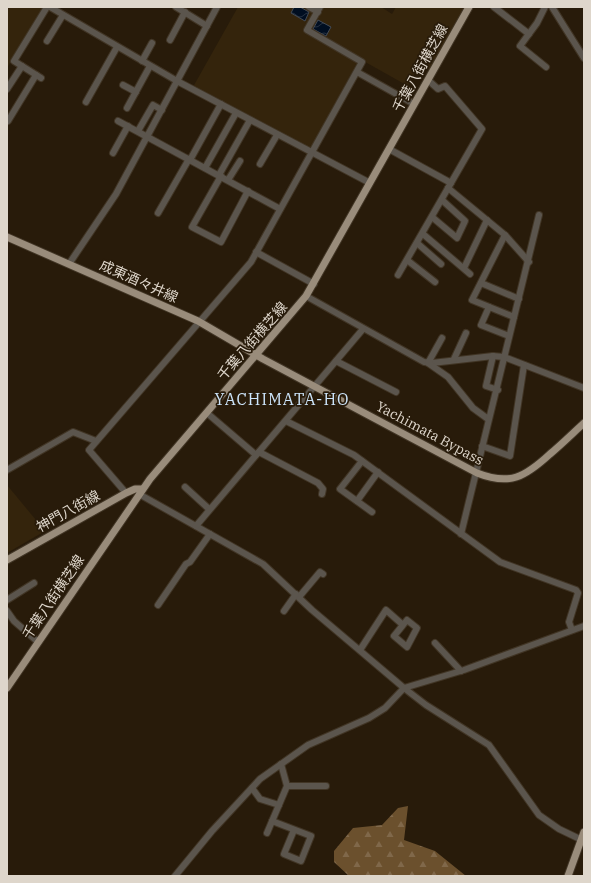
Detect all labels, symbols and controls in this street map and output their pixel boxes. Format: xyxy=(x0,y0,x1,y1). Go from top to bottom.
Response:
street label: 千葉八街横芝線 xyxy=(388,21,452,115)
street label: 成東酒々井線 xyxy=(97,256,181,306)
street label: 千葉八街横芝線 xyxy=(213,298,291,384)
district label: YACHIMATA-HO xyxy=(215,389,349,409)
street label: Yachimata Bypass xyxy=(373,397,487,469)
street label: 神門八街線 xyxy=(33,486,103,536)
street label: 千葉八街横芝線 xyxy=(18,551,88,643)

